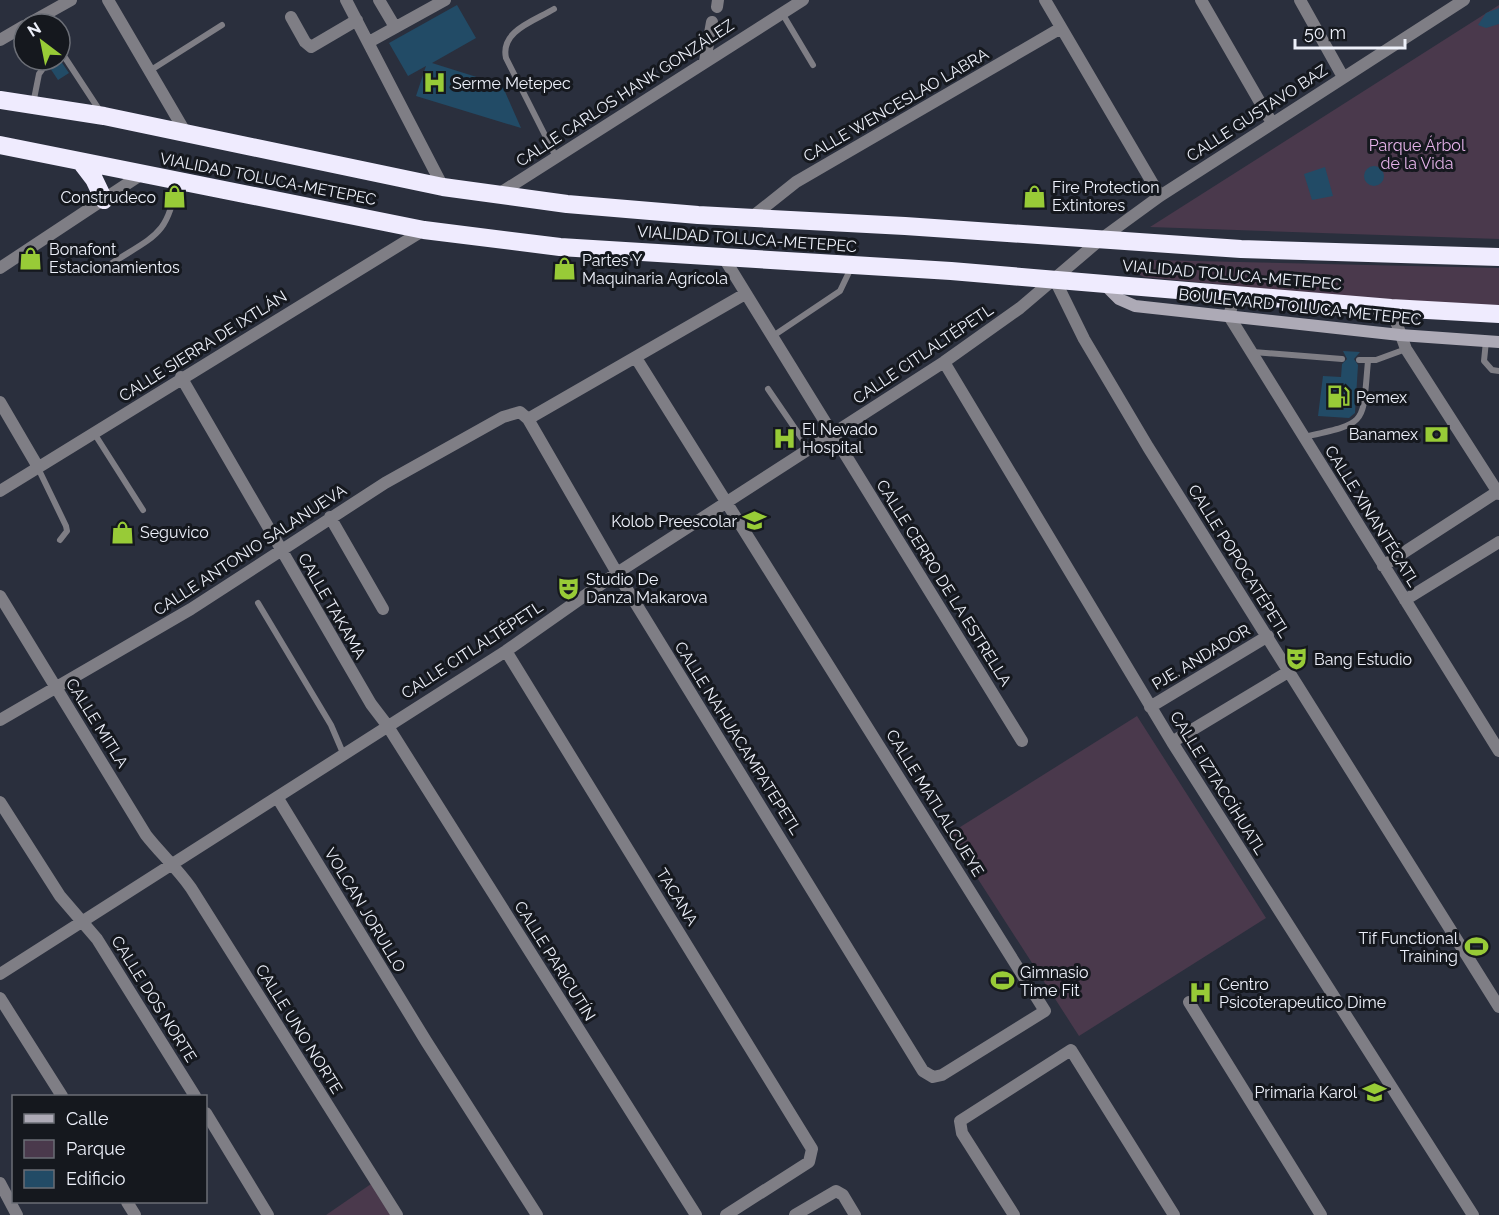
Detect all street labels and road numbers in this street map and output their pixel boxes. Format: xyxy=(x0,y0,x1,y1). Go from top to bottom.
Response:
street label: CALLE CARLOS HANK GONZÁLEZ xyxy=(512,15,737,171)
street label: CALLE WENCESLAO LABRA xyxy=(800,44,992,166)
street label: CALLE GUSTAVO BAZ xyxy=(1183,60,1331,166)
street label: VIALIDAD TOLUCA-METEPEC xyxy=(158,149,378,209)
street label: VIALIDAD TOLUCA-METEPEC xyxy=(637,222,858,256)
street label: VIALIDAD TOLUCA-METEPEC xyxy=(1121,256,1343,294)
street label: BOULEVARD TOLUCA-METEPEC xyxy=(1177,285,1423,329)
street label: CALLE SIERRA DE IXTLÁN xyxy=(115,286,290,406)
street label: CALLE CITLALTÉPETL xyxy=(849,299,997,408)
street label: CALLE XINANTÉCATL xyxy=(1321,442,1424,590)
street label: CALLE CERRO DE LA ESTRELLA xyxy=(872,476,1016,690)
street label: CALLE ANTONIO SALANUEVA xyxy=(150,480,350,620)
street label: CALLE POPOCATÉPETL xyxy=(1184,480,1295,642)
street label: CALLE TAKAMA xyxy=(294,550,370,662)
street label: CALLE CITLALTÉPETL xyxy=(397,596,547,703)
street label: PJE. ANDADOR xyxy=(1148,620,1254,694)
street label: CALLE NAHUACAMPATEPETL xyxy=(671,638,806,839)
street label: CALLE MITLA xyxy=(62,675,132,771)
street label: CALLE IZTACCÍHUATL xyxy=(1166,707,1271,859)
street label: CALLE MATLALCUEYE xyxy=(882,726,988,880)
street label: VOLCAN JORULLO xyxy=(320,845,410,975)
street label: TACANA xyxy=(652,865,702,929)
street label: CALLE PARICUTÍN xyxy=(510,897,600,1024)
street label: CALLE DOS NORTE xyxy=(107,932,201,1066)
street label: CALLE UNO NORTE xyxy=(252,961,347,1097)

